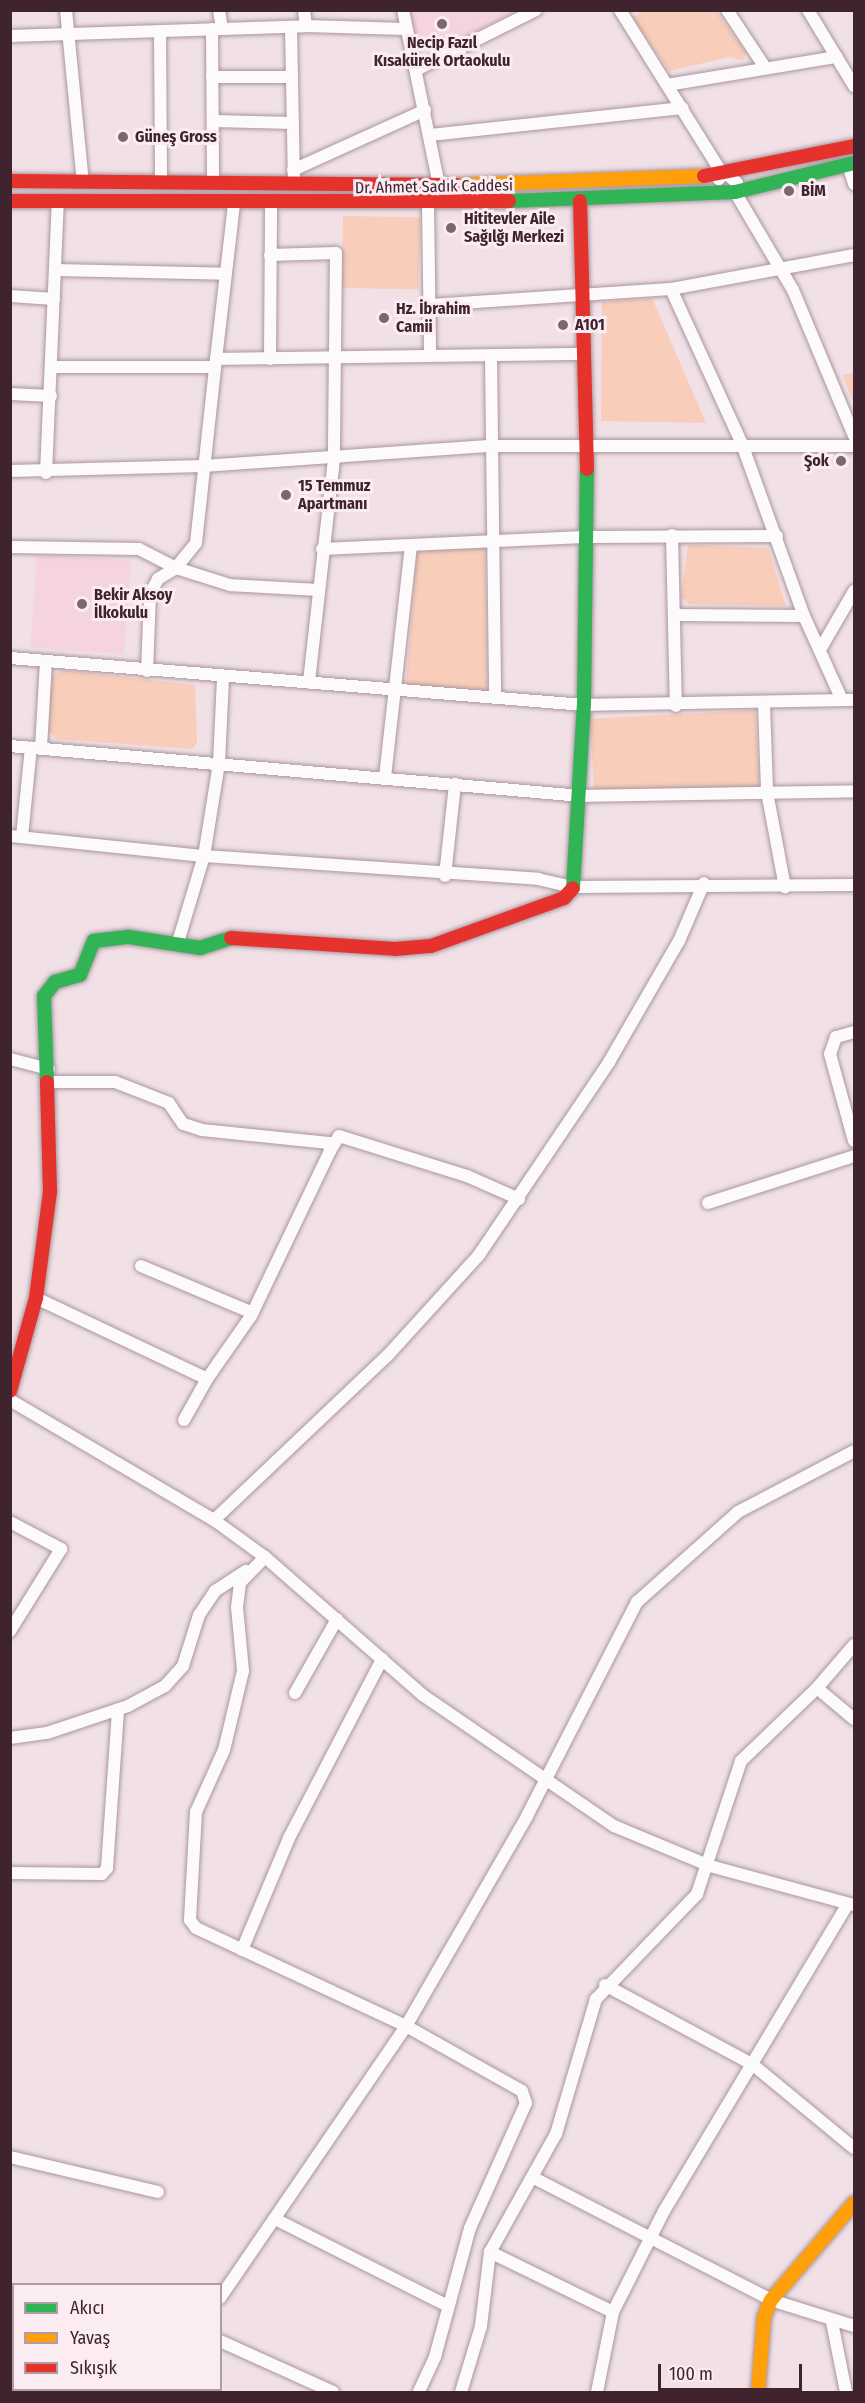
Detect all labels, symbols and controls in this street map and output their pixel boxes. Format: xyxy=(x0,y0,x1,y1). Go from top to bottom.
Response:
marker: Necip Fazıl Kısakürek Ortaokulu xyxy=(435,17,449,31)
place label: Necip Fazıl Kısakürek Ortaokulu xyxy=(374,33,510,71)
place label: Güneş Gross xyxy=(135,127,217,147)
marker: Güneş Gross xyxy=(116,130,130,144)
street label: Dr. Ahmet Sadık Caddesi xyxy=(355,176,513,198)
place label: BİM xyxy=(801,181,826,201)
marker: BİM xyxy=(782,184,796,198)
place label: Hititevler Aile Sağılğı Merkezi xyxy=(464,209,564,247)
marker: Hititevler Aile Sağılğı Merkezi xyxy=(442,219,460,237)
place label: Hz. İbrahim Camii xyxy=(396,299,470,337)
marker: Hz. İbrahim Camii xyxy=(377,311,391,325)
place label: A101 xyxy=(575,315,605,335)
marker: A101 xyxy=(556,318,570,332)
place label: Şok xyxy=(804,451,829,471)
marker: Şok xyxy=(834,454,848,468)
place label: 15 Temmuz Apartmanı xyxy=(298,476,370,514)
marker: 15 Temmuz Apartmanı xyxy=(279,488,293,502)
place label: Bekir Aksoy İlkokulu xyxy=(94,585,172,623)
marker: Bekir Aksoy İlkokulu xyxy=(75,597,89,611)
legend xyxy=(12,2283,222,2391)
text: Akıcı xyxy=(70,2297,105,2319)
text: Yavaş xyxy=(70,2327,110,2349)
scale bar xyxy=(661,2352,805,2390)
text: Sıkışık xyxy=(70,2357,117,2379)
text: 100 m xyxy=(669,2363,713,2385)

